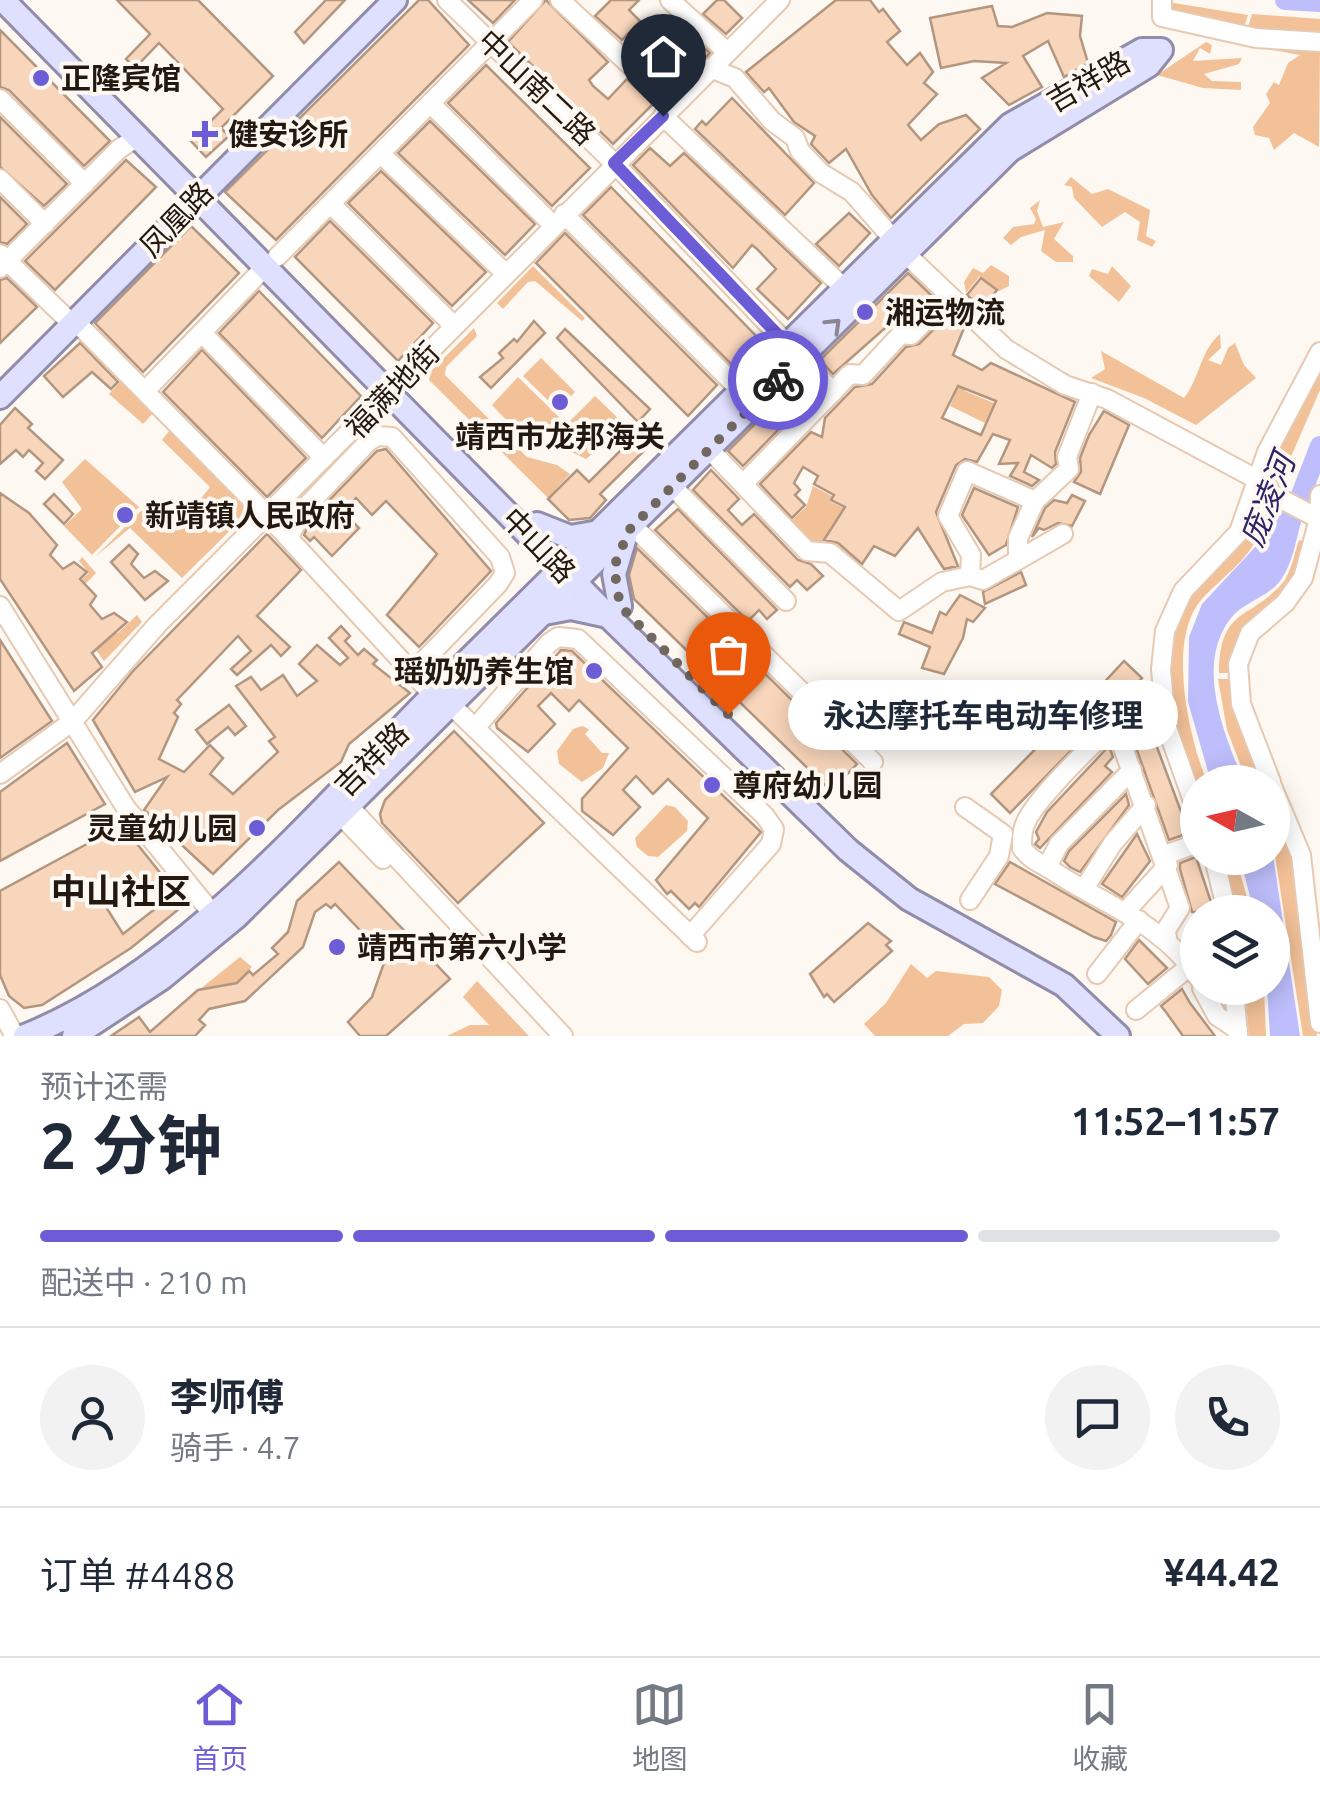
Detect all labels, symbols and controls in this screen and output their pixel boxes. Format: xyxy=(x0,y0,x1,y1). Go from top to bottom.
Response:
pin xyxy=(621,14,706,117)
street label: 中山南二路 xyxy=(471,23,603,151)
icon: home xyxy=(636,29,691,84)
street label: 吉祥路 xyxy=(1041,44,1135,118)
place label: 正隆宾馆 xyxy=(61,61,181,95)
marker: 正隆宾馆 xyxy=(30,67,52,89)
place label: 健安诊所 xyxy=(228,117,348,151)
marker: 健安诊所 xyxy=(192,121,218,147)
street label: 凤凰路 xyxy=(133,175,219,263)
place label: 湘运物流 xyxy=(885,295,1005,329)
marker: 湘运物流 xyxy=(854,301,876,323)
one-way arrow xyxy=(822,319,840,337)
courier xyxy=(728,330,828,430)
street label: 福满地街 xyxy=(338,335,446,445)
icon: bike xyxy=(751,353,806,408)
marker: 靖西市龙邦海关 xyxy=(549,391,571,413)
place label: 靖西市龙邦海关 xyxy=(455,419,665,453)
water label: 庞凌河 xyxy=(1233,443,1303,551)
place label: 新靖镇人民政府 xyxy=(145,498,355,532)
street label: 中山路 xyxy=(496,501,582,589)
marker: 新靖镇人民政府 xyxy=(114,504,136,526)
pin xyxy=(686,612,771,715)
icon: bag xyxy=(701,627,756,682)
place label: 瑶奶奶养生馆 xyxy=(394,654,574,688)
marker: 瑶奶奶养生馆 xyxy=(583,660,605,682)
callout: 永达摩托车电动车修理 xyxy=(788,679,1178,749)
text: 永达摩托车电动车修理 xyxy=(823,697,1143,733)
street label: 吉祥路 xyxy=(327,715,415,803)
north arrow xyxy=(1180,765,1290,875)
map controls xyxy=(1180,765,1290,1005)
place label: 尊府幼儿园 xyxy=(732,768,882,802)
marker: 尊府幼儿园 xyxy=(701,774,723,796)
place label: 灵童幼儿园 xyxy=(87,811,237,845)
marker: 灵童幼儿园 xyxy=(246,817,268,839)
district label: 中山社区 xyxy=(51,871,191,911)
button: layers xyxy=(1180,895,1290,1005)
place label: 靖西市第六小学 xyxy=(357,930,567,964)
marker: 靖西市第六小学 xyxy=(326,936,348,958)
text: 预计还需 xyxy=(40,1068,168,1104)
text: 11:52–11:57 xyxy=(1071,1100,1280,1142)
text: 2 分钟 xyxy=(40,1108,222,1181)
text: 配送中 · 210 m xyxy=(40,1264,248,1300)
button: person xyxy=(40,1365,145,1470)
button: chat xyxy=(1045,1365,1150,1470)
button: phone xyxy=(1175,1365,1280,1470)
text: 李师傅 xyxy=(170,1376,284,1418)
text: 骑手 · 4.7 xyxy=(170,1429,301,1465)
text: ¥44.42 xyxy=(1163,1551,1280,1593)
text: 订单 #4488 xyxy=(40,1554,235,1596)
tab: 首页 xyxy=(192,1677,248,1777)
tab: 地图 xyxy=(632,1677,688,1777)
tab: 收藏 xyxy=(1072,1677,1128,1777)

